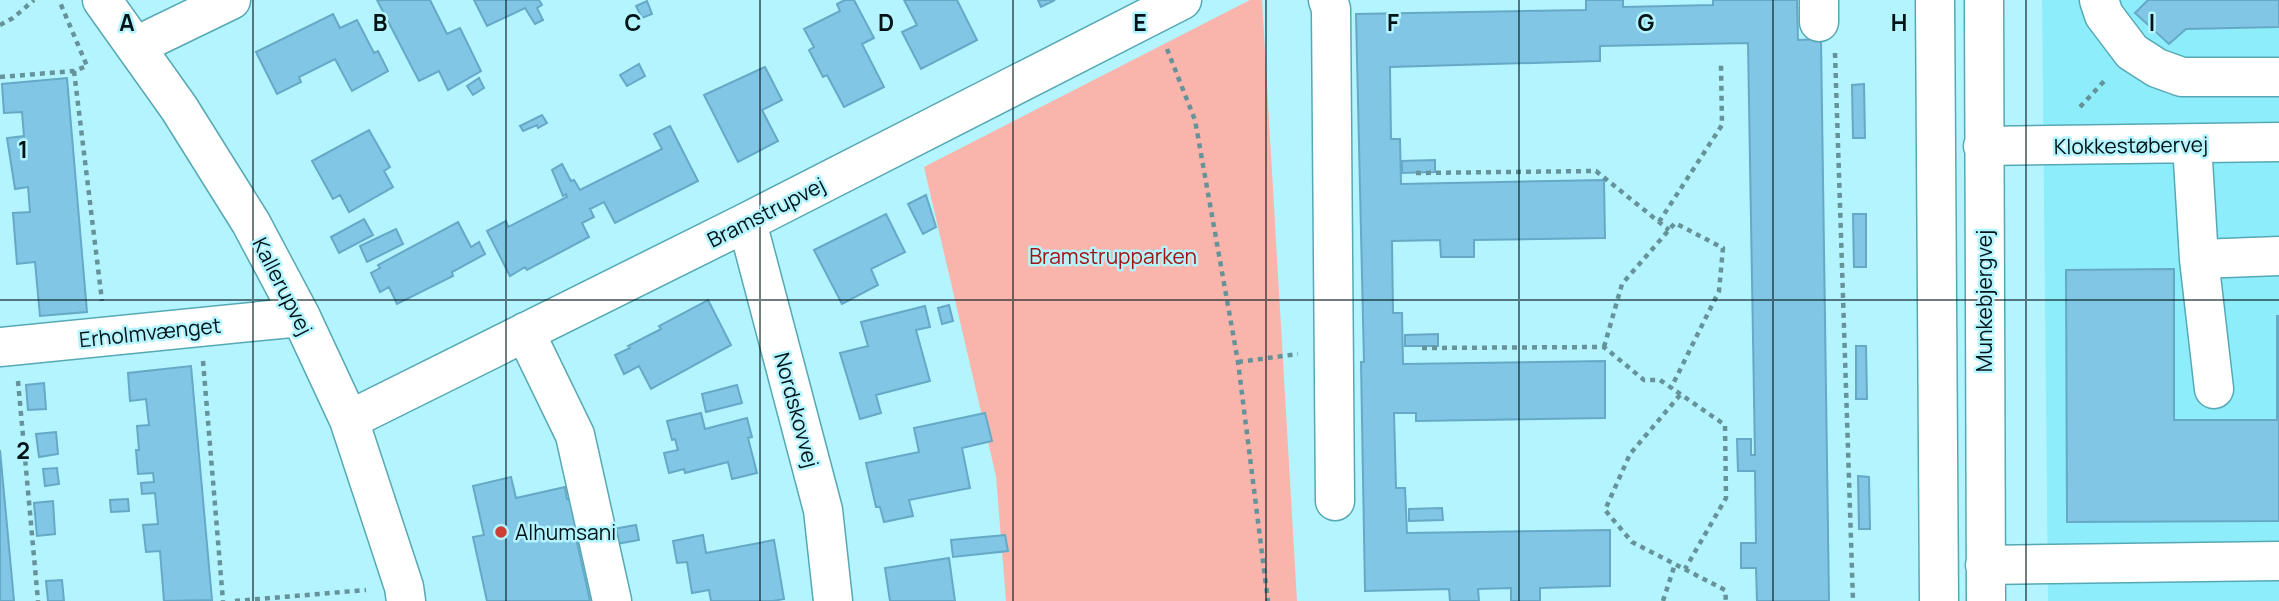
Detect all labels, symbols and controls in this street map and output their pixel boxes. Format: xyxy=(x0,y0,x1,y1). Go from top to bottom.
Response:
text: A xyxy=(119,6,135,38)
text: B xyxy=(373,6,387,38)
text: C xyxy=(625,6,642,38)
text: D xyxy=(878,6,894,38)
text: E xyxy=(1133,6,1147,38)
text: F xyxy=(1387,6,1399,38)
text: G xyxy=(1638,6,1655,38)
text: H xyxy=(1891,6,1907,38)
text: I xyxy=(2149,6,2155,38)
street label: Klokkestøbervej xyxy=(2054,130,2208,160)
text: 1 xyxy=(18,133,28,165)
street label: Bramstrupvej xyxy=(702,170,830,254)
street label: Munkebjergvej xyxy=(1970,230,1998,372)
street label: Kallerupvej xyxy=(246,232,320,340)
park label: Bramstrupparken xyxy=(1029,242,1197,270)
street label: Erholmvænget xyxy=(78,311,222,353)
street label: Nordskovvej xyxy=(768,349,826,471)
text: 2 xyxy=(16,434,30,466)
place label: Alhumsani xyxy=(515,518,616,546)
marker: Alhumsani xyxy=(493,524,509,540)

